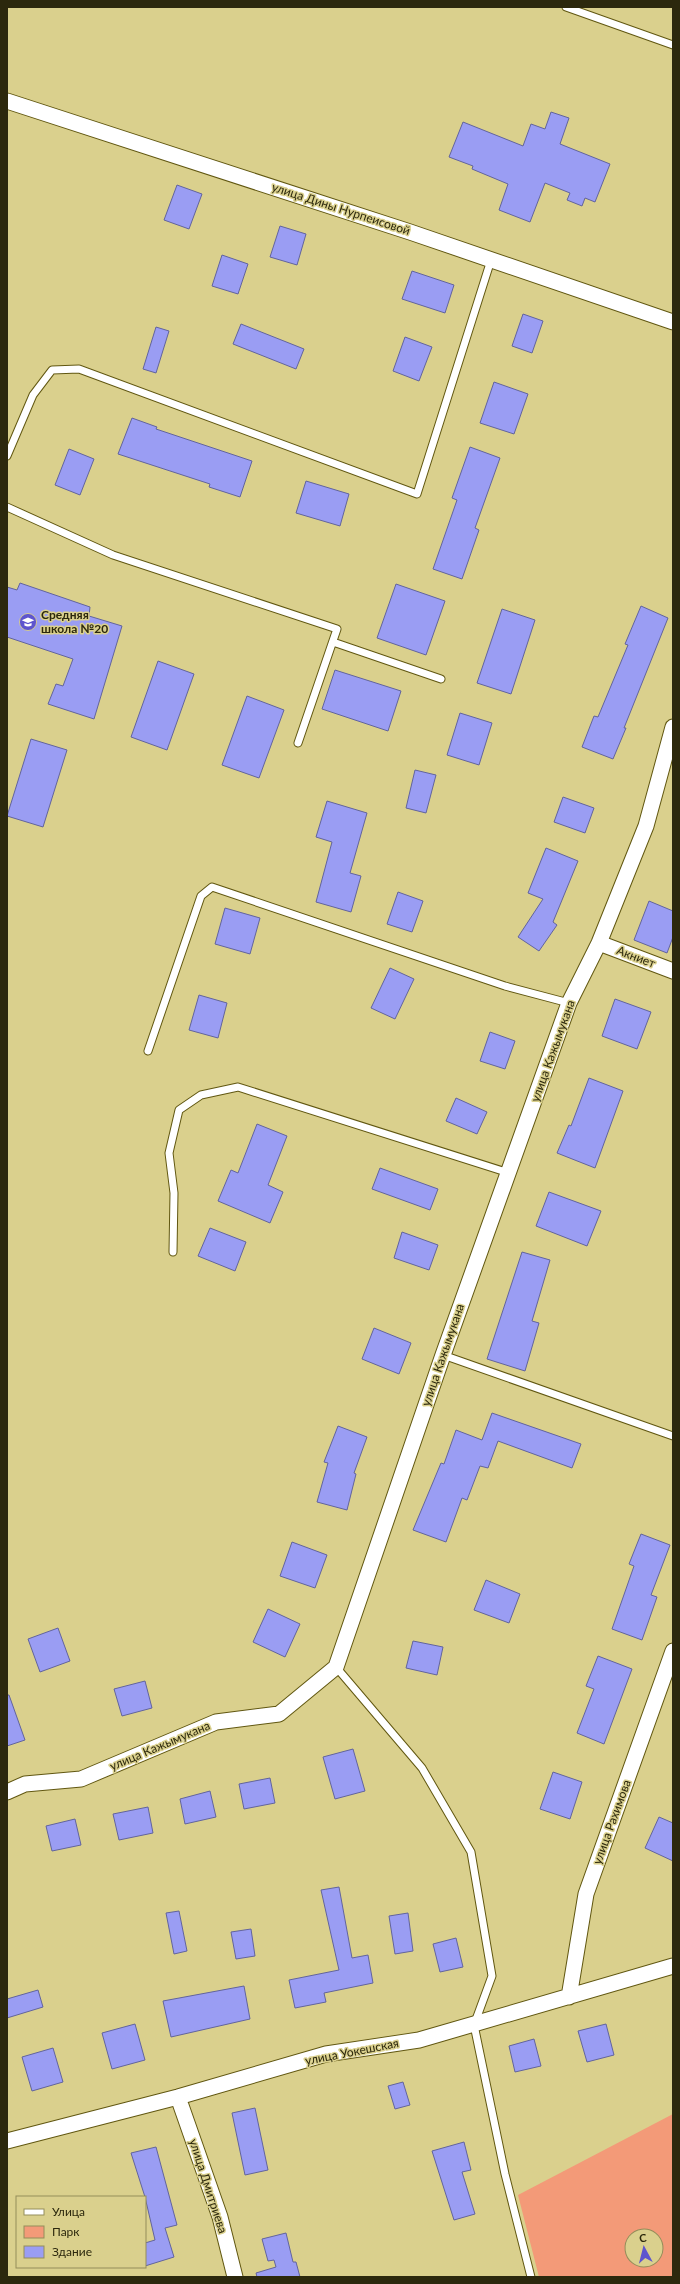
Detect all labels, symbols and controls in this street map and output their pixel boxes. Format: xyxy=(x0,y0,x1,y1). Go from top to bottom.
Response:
street label: улица Дины Нурпеисовой xyxy=(270,179,412,238)
place label: Средняя школа №20 xyxy=(41,607,108,636)
school or university icon: Средняя школа №20 xyxy=(18,612,38,632)
street label: Акниет xyxy=(615,942,658,971)
street label: улица Кажымукана xyxy=(527,998,578,1104)
street label: улица Кажымукана xyxy=(418,1302,467,1408)
street label: улица Кажымукана xyxy=(107,1718,212,1773)
street label: улица Рахимова xyxy=(589,1777,634,1866)
street label: улица Уокешская xyxy=(304,2035,400,2068)
street label: улица Дмитриева xyxy=(186,2137,231,2235)
legend xyxy=(16,2196,146,2268)
text: Улица xyxy=(52,2204,85,2219)
text: Парк xyxy=(52,2224,80,2239)
north arrow xyxy=(624,2228,664,2268)
text: С xyxy=(638,2231,648,2244)
text: Здание xyxy=(52,2244,92,2259)

